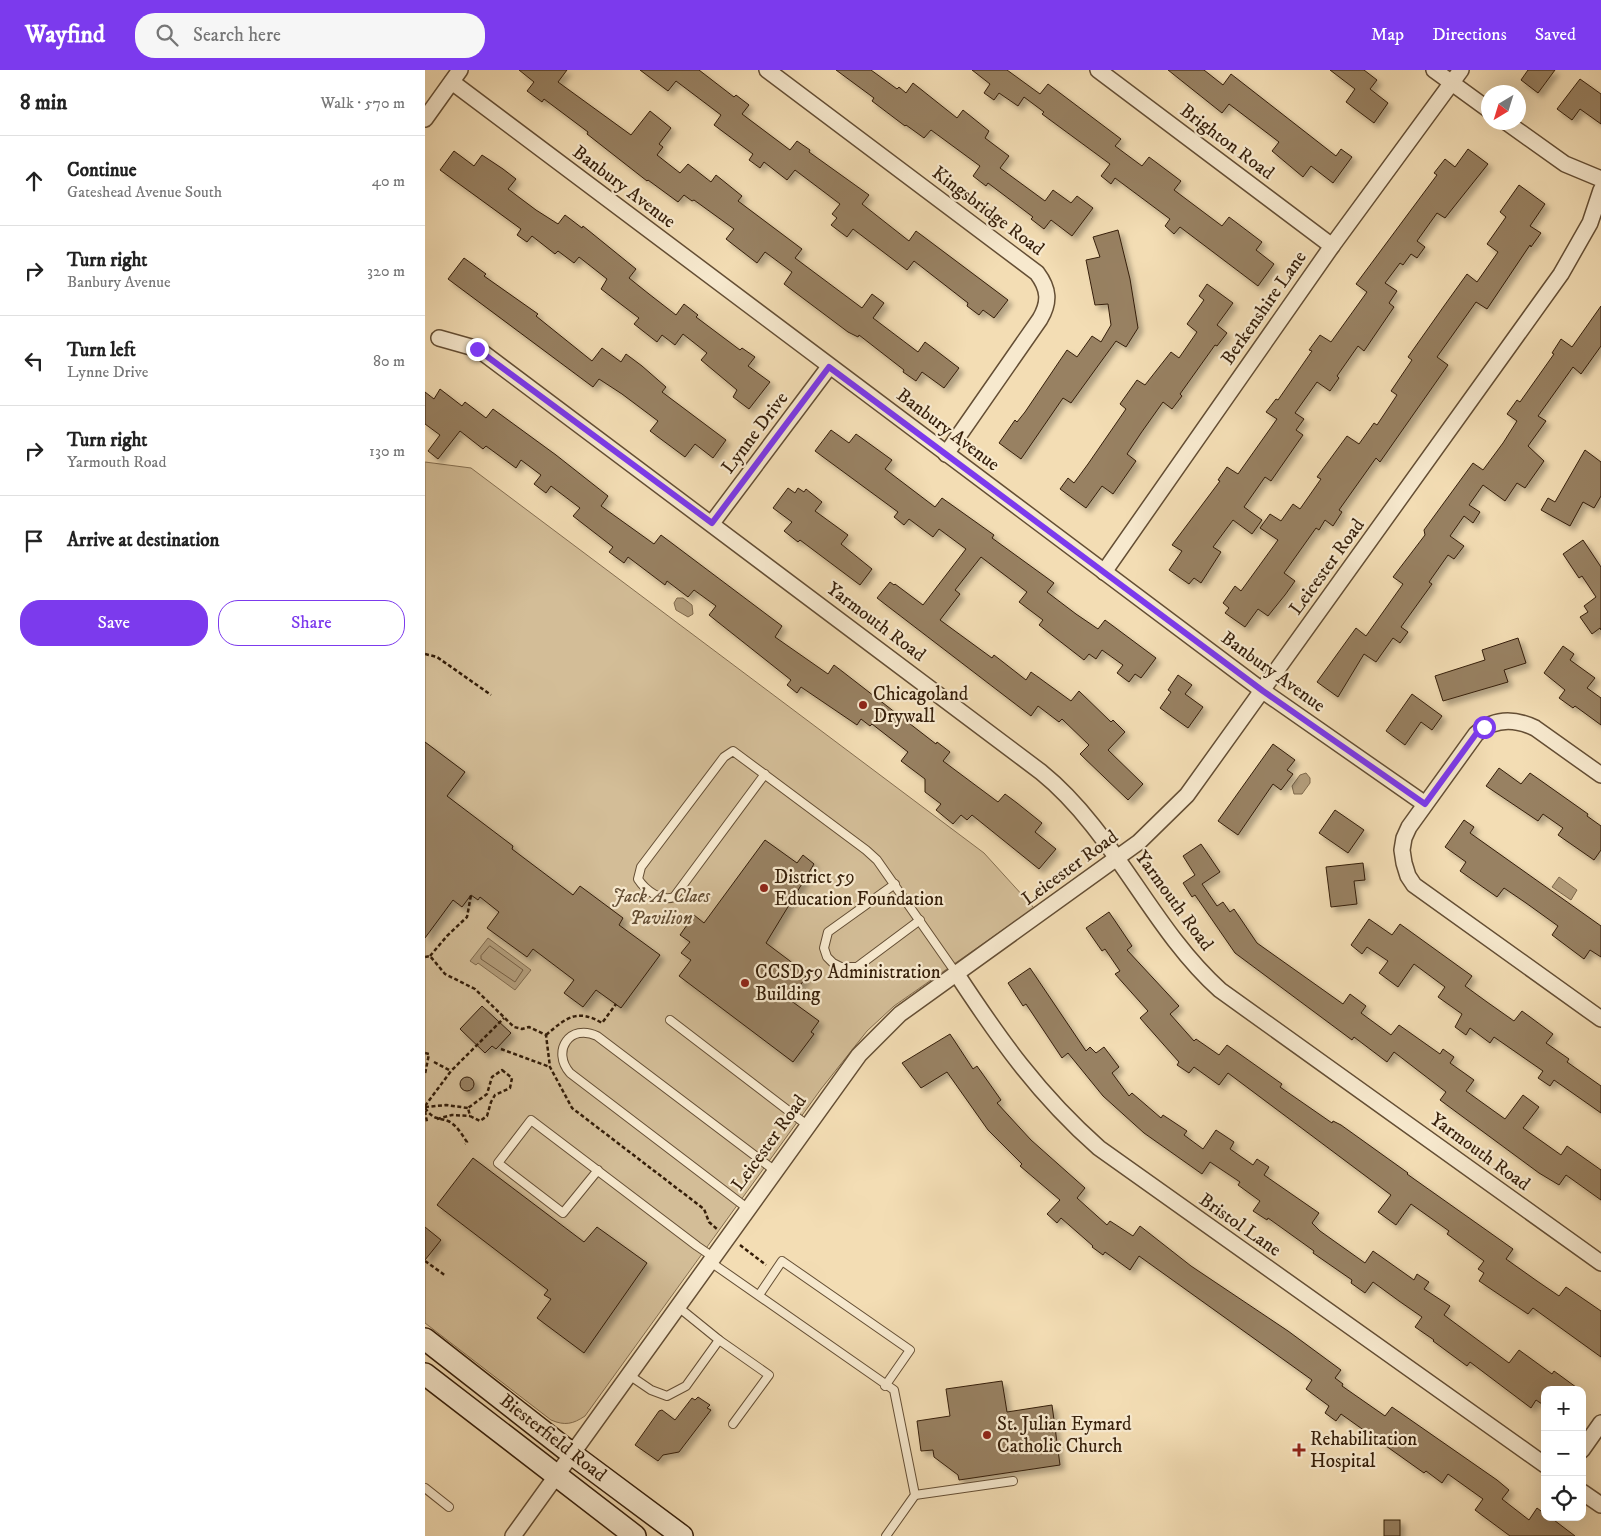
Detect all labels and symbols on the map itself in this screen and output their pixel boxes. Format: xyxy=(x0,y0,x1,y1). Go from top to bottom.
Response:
north arrow xyxy=(1481,85,1526,130)
street label: Brighton Road xyxy=(1175,99,1279,185)
street label: Banbury Avenue xyxy=(568,141,680,233)
street label: Kingsbridge Road xyxy=(927,161,1049,261)
street label: Berkenshire Lane xyxy=(1216,247,1312,369)
route end xyxy=(466,338,489,361)
street label: Banbury Avenue xyxy=(892,384,1004,476)
street label: Lynne Drive xyxy=(717,387,793,478)
street label: Leicester Road xyxy=(1284,514,1370,620)
street label: Yarmouth Road xyxy=(822,577,930,667)
street label: Banbury Avenue xyxy=(1216,627,1330,718)
place label: Chicagoland Drywall xyxy=(873,683,969,728)
marker: Chicagoland Drywall xyxy=(857,699,869,711)
route start xyxy=(1473,716,1496,739)
street label: Leicester Road xyxy=(1017,825,1123,911)
street label: Yarmouth Road xyxy=(1130,846,1218,956)
place label: District 59 Education Foundation xyxy=(774,866,944,911)
marker: District 59 Education Foundation xyxy=(758,882,770,894)
park label: Jack A. Claes Pavilion xyxy=(612,885,711,930)
place label: CCSD59 Administration Building xyxy=(755,961,941,1006)
marker: CCSD59 Administration Building xyxy=(739,977,751,989)
street label: Leicester Road xyxy=(726,1090,812,1196)
street label: Yarmouth Road xyxy=(1425,1108,1535,1196)
street label: Bristol Lane xyxy=(1195,1188,1286,1262)
street label: Biesterfield Road xyxy=(495,1389,611,1487)
place label: St. Julian Eymard Catholic Church xyxy=(997,1413,1132,1458)
place label: Rehabilitation Hospital xyxy=(1310,1428,1417,1473)
marker: St. Julian Eymard Catholic Church xyxy=(981,1429,993,1441)
marker: Rehabilitation Hospital xyxy=(1292,1443,1306,1457)

